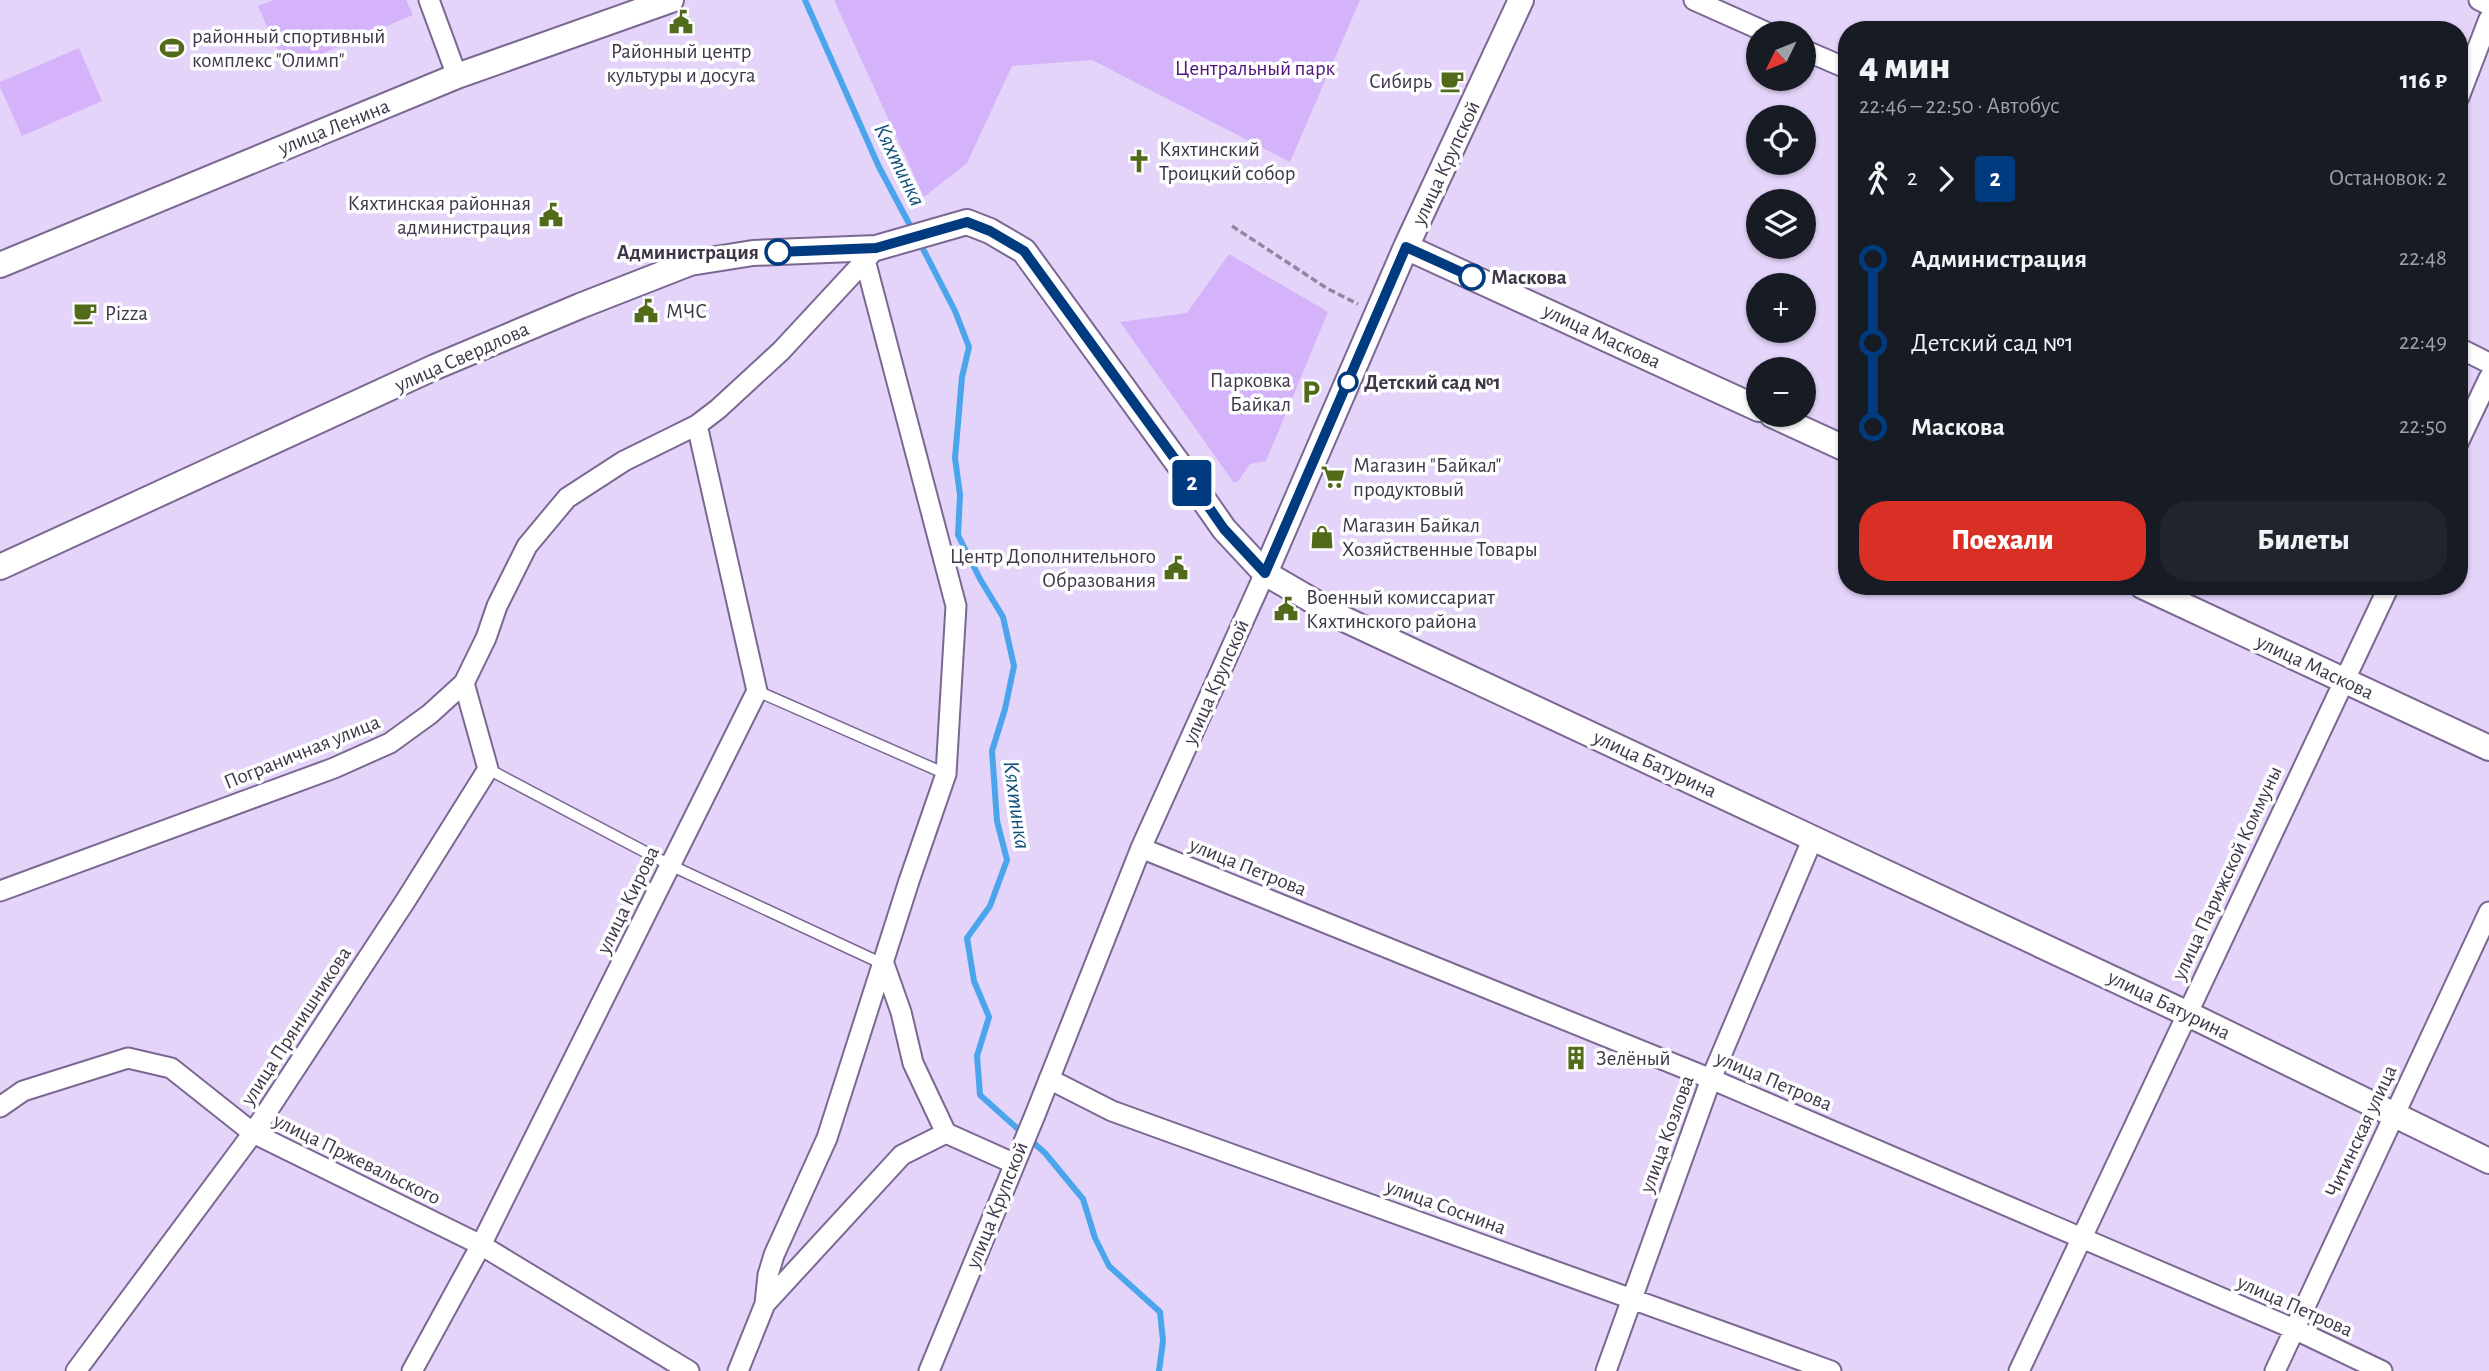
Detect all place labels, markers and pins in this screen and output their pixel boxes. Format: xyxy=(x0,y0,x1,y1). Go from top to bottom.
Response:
public building icon: Районный центр культуры и досуга xyxy=(667,8,695,36)
place label: районный спортивный комплекс "Олимп" xyxy=(192,26,385,71)
sports icon: районный спортивный комплекс "Олимп" xyxy=(158,34,186,62)
place label: Районный центр культуры и досуга xyxy=(606,41,756,86)
cafe icon: Сибирь xyxy=(1438,67,1466,95)
place label: Сибирь xyxy=(1369,71,1432,92)
place label: Кяхтинский Троицкий собор xyxy=(1159,139,1295,184)
church icon: Кяхтинский Троицкий собор xyxy=(1125,147,1153,175)
place label: Кяхтинская районная администрация xyxy=(348,193,531,238)
public building icon: Кяхтинская районная администрация xyxy=(537,201,565,229)
marker: Администрация xyxy=(765,239,791,265)
place label: Администрация xyxy=(617,242,759,263)
marker: Маскова xyxy=(1459,264,1485,290)
place label: Маскова xyxy=(1491,267,1567,288)
public building icon: МЧС xyxy=(632,297,660,325)
cafe icon: Pizza xyxy=(71,299,99,327)
place label: МЧС xyxy=(666,301,707,322)
place label: Pizza xyxy=(105,303,148,324)
place label: Парковка Байкал xyxy=(1210,370,1291,415)
marker: Детский сад №1 xyxy=(1338,372,1358,392)
place label: Детский сад №1 xyxy=(1364,372,1501,393)
parking icon: Парковка Байкал xyxy=(1297,378,1325,406)
place label: Магазин "Байкал" продуктовый xyxy=(1353,455,1501,500)
supermarket icon: Магазин "Байкал" продуктовый xyxy=(1319,463,1347,491)
place label: Магазин Байкал Хозяйственные Товары xyxy=(1342,515,1538,560)
shop icon: Магазин Байкал Хозяйственные Товары xyxy=(1308,523,1336,551)
place label: Центр Дополнительного Образования xyxy=(950,546,1156,591)
public building icon: Центр Дополнительного Образования xyxy=(1162,554,1190,582)
place label: Военный комиссариат Кяхтинского района xyxy=(1306,587,1495,632)
public building icon: Военный комиссариат Кяхтинского района xyxy=(1272,595,1300,623)
building icon: Зелёный xyxy=(1562,1044,1590,1072)
place label: Зелёный xyxy=(1596,1048,1671,1069)

